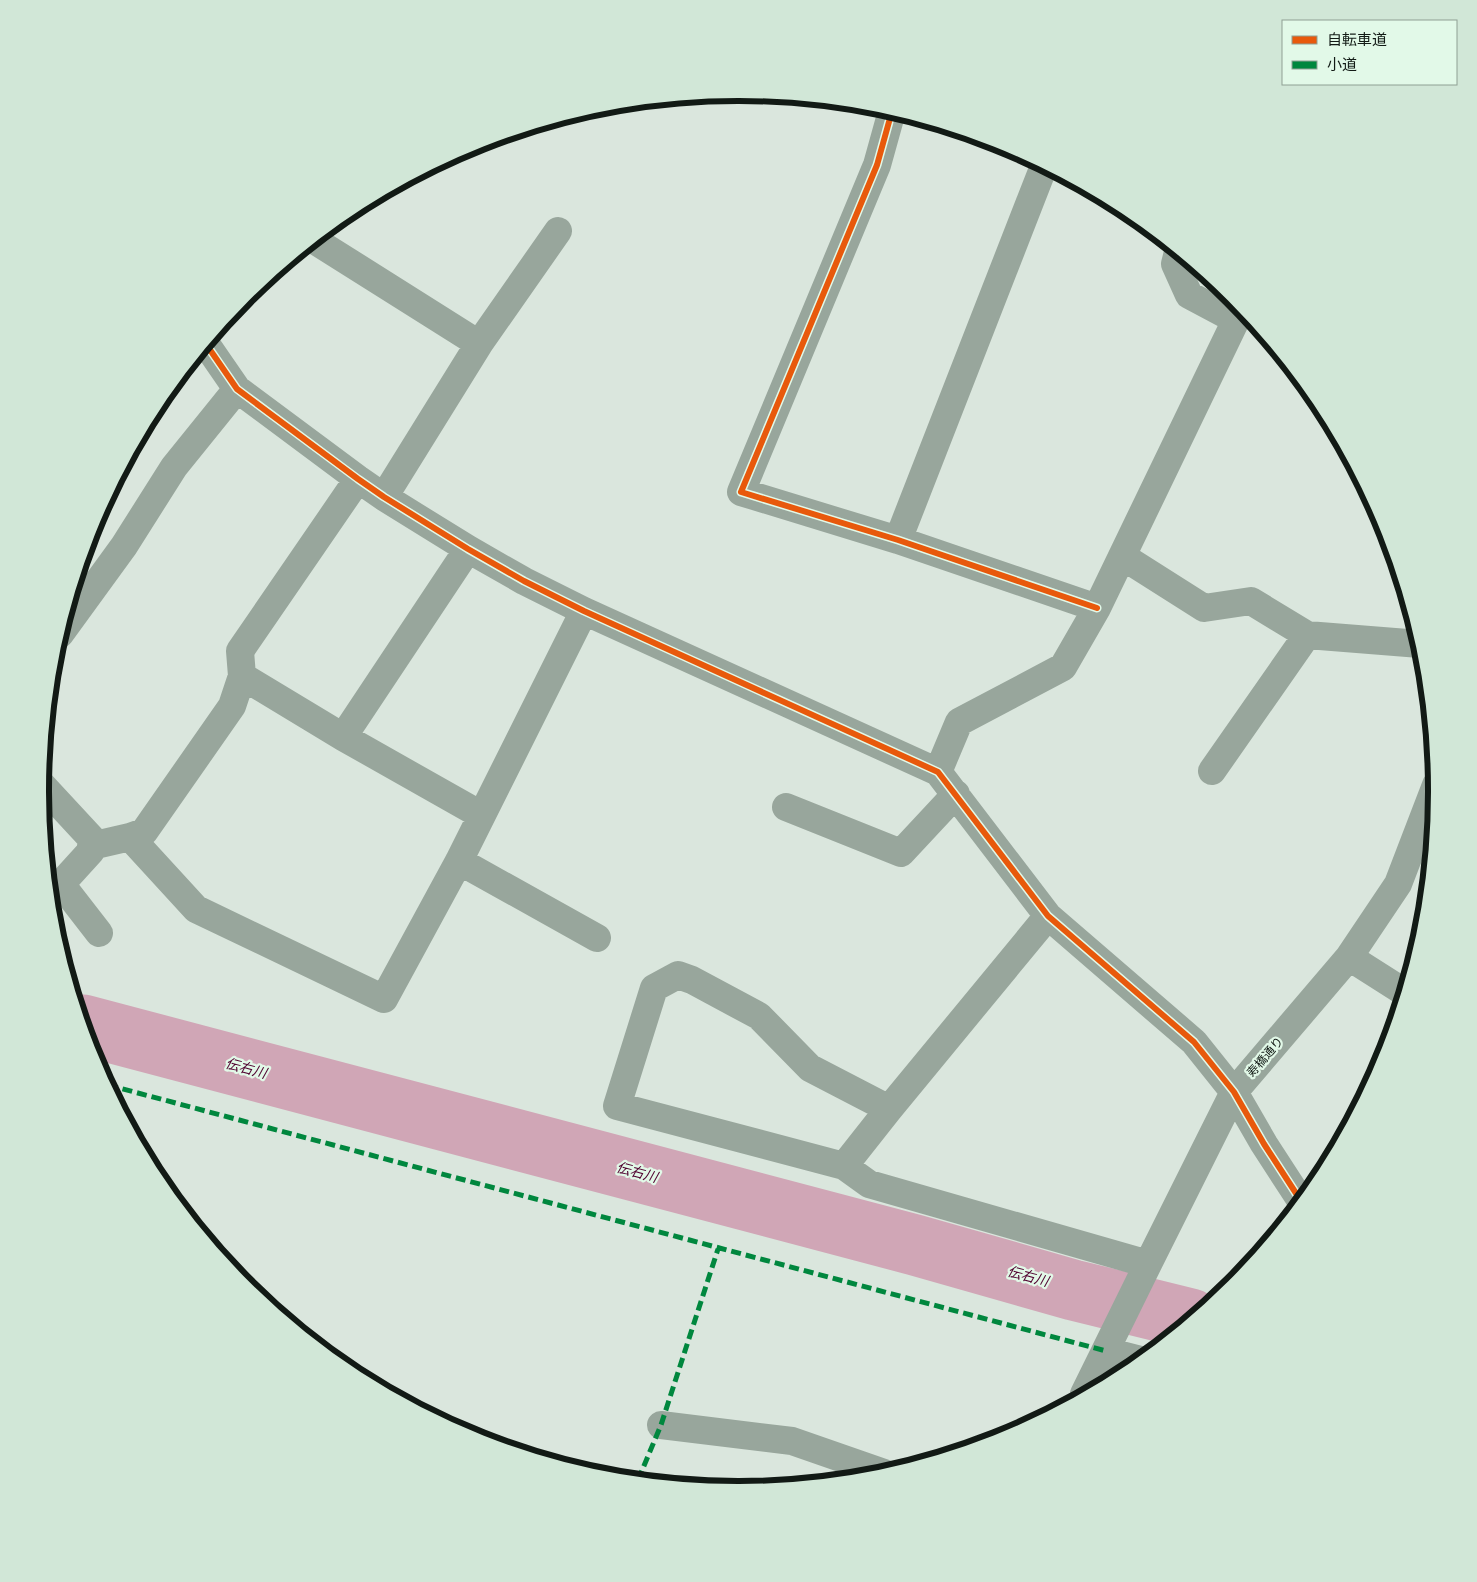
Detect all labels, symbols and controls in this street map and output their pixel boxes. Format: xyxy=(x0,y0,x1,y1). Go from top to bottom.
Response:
legend xyxy=(1282,20,1457,85)
text: 自転車道 xyxy=(1327,32,1387,48)
text: 小道 xyxy=(1327,57,1357,73)
street label: 寿橋通り xyxy=(1244,1034,1286,1080)
water label: 伝右川 xyxy=(224,1055,270,1082)
water label: 伝右川 xyxy=(615,1159,661,1186)
water label: 伝右川 xyxy=(1006,1263,1052,1290)

